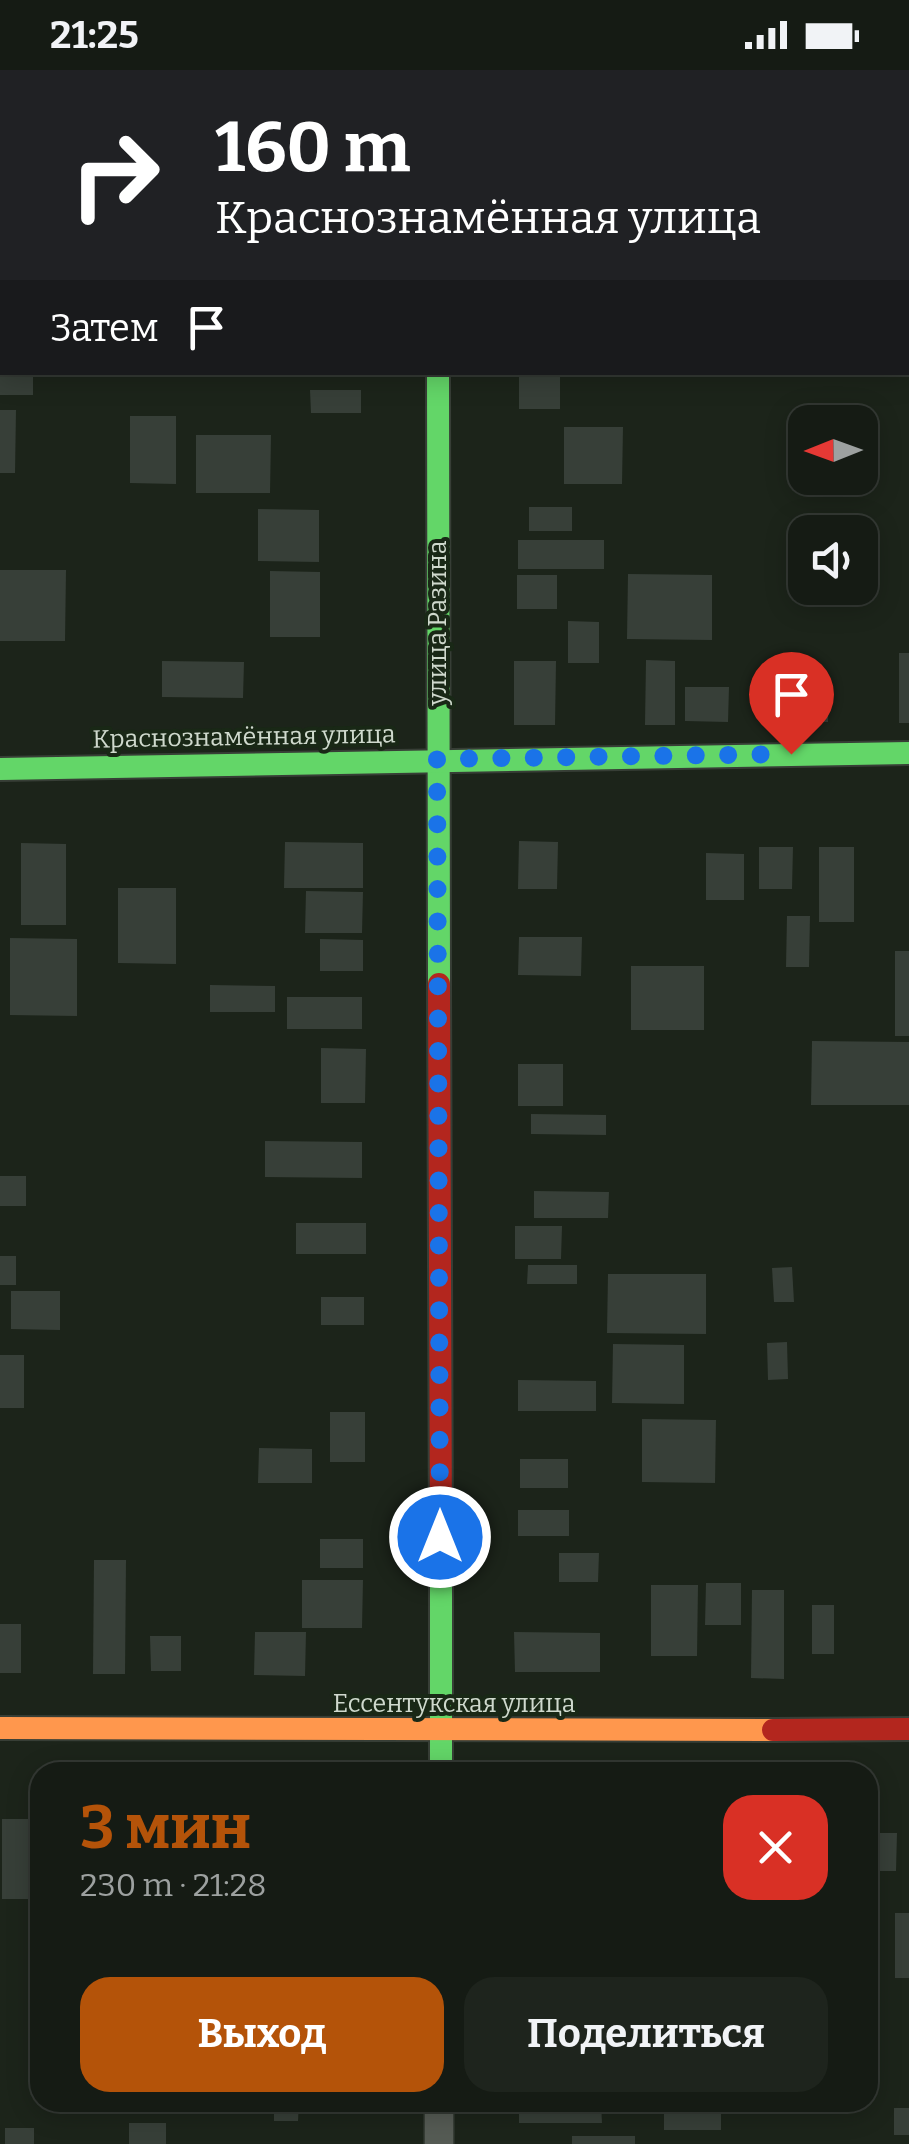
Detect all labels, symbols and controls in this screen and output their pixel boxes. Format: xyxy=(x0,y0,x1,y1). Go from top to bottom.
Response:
text: 21:25 xyxy=(50,12,139,58)
text: 160 m xyxy=(215,106,410,190)
icon: right xyxy=(50,110,180,240)
text: Краснознамённая улица xyxy=(215,191,761,245)
icon: arrive xyxy=(179,300,234,355)
text: Затем xyxy=(50,305,159,351)
north arrow xyxy=(788,405,878,495)
map controls xyxy=(788,405,878,605)
button: sound xyxy=(788,515,878,605)
street label: улица Разина xyxy=(423,540,453,707)
pin xyxy=(749,652,834,755)
icon: arrive xyxy=(764,667,819,722)
street label: Краснознамённая улица xyxy=(92,719,396,755)
position arrow xyxy=(388,1485,492,1589)
street label: Ессентукская улица xyxy=(333,1689,576,1719)
text: 3 мин xyxy=(80,1792,251,1864)
button: close xyxy=(723,1795,828,1900)
text: 230 m · 21:28 xyxy=(80,1866,266,1904)
button: Выход xyxy=(80,1977,444,2092)
button: Поделиться xyxy=(464,1977,828,2092)

